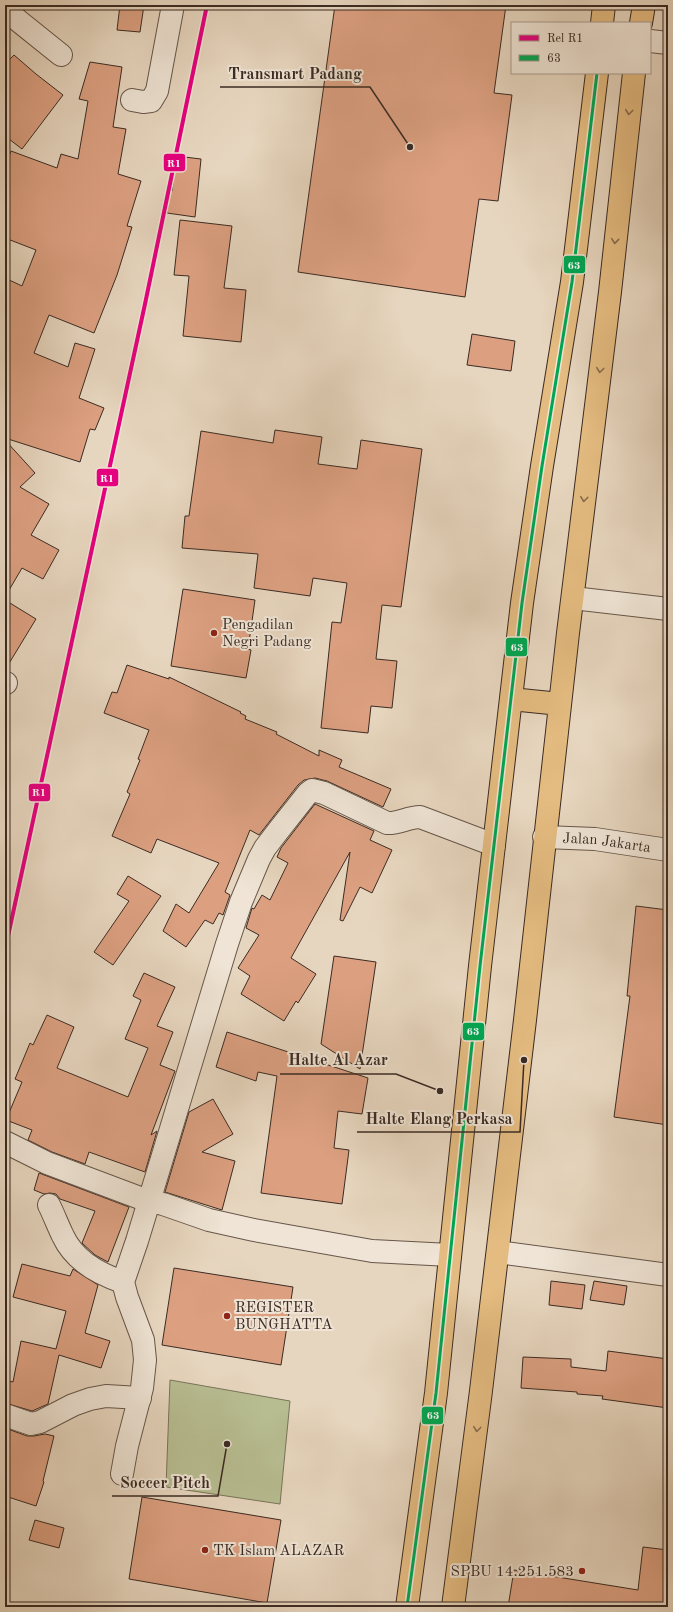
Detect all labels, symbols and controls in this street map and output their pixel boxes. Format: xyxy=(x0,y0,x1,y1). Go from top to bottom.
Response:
legend xyxy=(511,22,651,74)
text: Rel R1 xyxy=(547,33,583,45)
text: 63 xyxy=(547,53,561,65)
callout: Transmart Padang xyxy=(220,59,370,87)
text: Transmart Padang xyxy=(228,67,362,83)
one-way arrow xyxy=(625,109,634,115)
line badge: R1 xyxy=(163,153,186,172)
text: R1 xyxy=(167,159,181,170)
one-way arrow xyxy=(611,238,620,244)
line badge: 63 xyxy=(563,255,586,274)
text: 63 xyxy=(568,261,580,272)
one-way arrow xyxy=(596,367,605,373)
line badge: R1 xyxy=(96,468,119,487)
text: R1 xyxy=(100,474,114,485)
one-way arrow xyxy=(580,496,589,502)
place label: Pengadilan Negri Padang xyxy=(222,618,311,650)
marker: Pengadilan Negri Padang xyxy=(209,628,219,638)
line badge: 63 xyxy=(505,637,528,657)
text: 63 xyxy=(511,643,523,654)
line badge: R1 xyxy=(28,783,51,802)
text: R1 xyxy=(32,788,46,799)
street label: Jalan Jakarta xyxy=(562,832,652,856)
line badge: 63 xyxy=(462,1022,485,1041)
text: 63 xyxy=(467,1027,479,1038)
callout: Halte Al Azar xyxy=(280,1046,396,1074)
text: Halte Al Azar xyxy=(288,1053,388,1069)
callout: Halte Elang Perkasa xyxy=(357,1104,520,1132)
text: Halte Elang Perkasa xyxy=(365,1112,513,1128)
place label: REGISTER BUNGHATTA xyxy=(235,1301,333,1333)
marker: REGISTER BUNGHATTA xyxy=(222,1311,232,1321)
line badge: 63 xyxy=(421,1406,444,1425)
text: 63 xyxy=(427,1411,439,1422)
one-way arrow xyxy=(472,1426,481,1432)
callout: Soccer Pitch xyxy=(112,1468,218,1496)
text: Soccer Pitch xyxy=(120,1476,210,1492)
place label: TK Islam ALAZAR xyxy=(213,1544,344,1559)
marker: TK Islam ALAZAR xyxy=(200,1545,210,1555)
place label: SPBU 14.251.583 xyxy=(451,1565,574,1580)
marker: SPBU 14.251.583 xyxy=(577,1566,587,1576)

